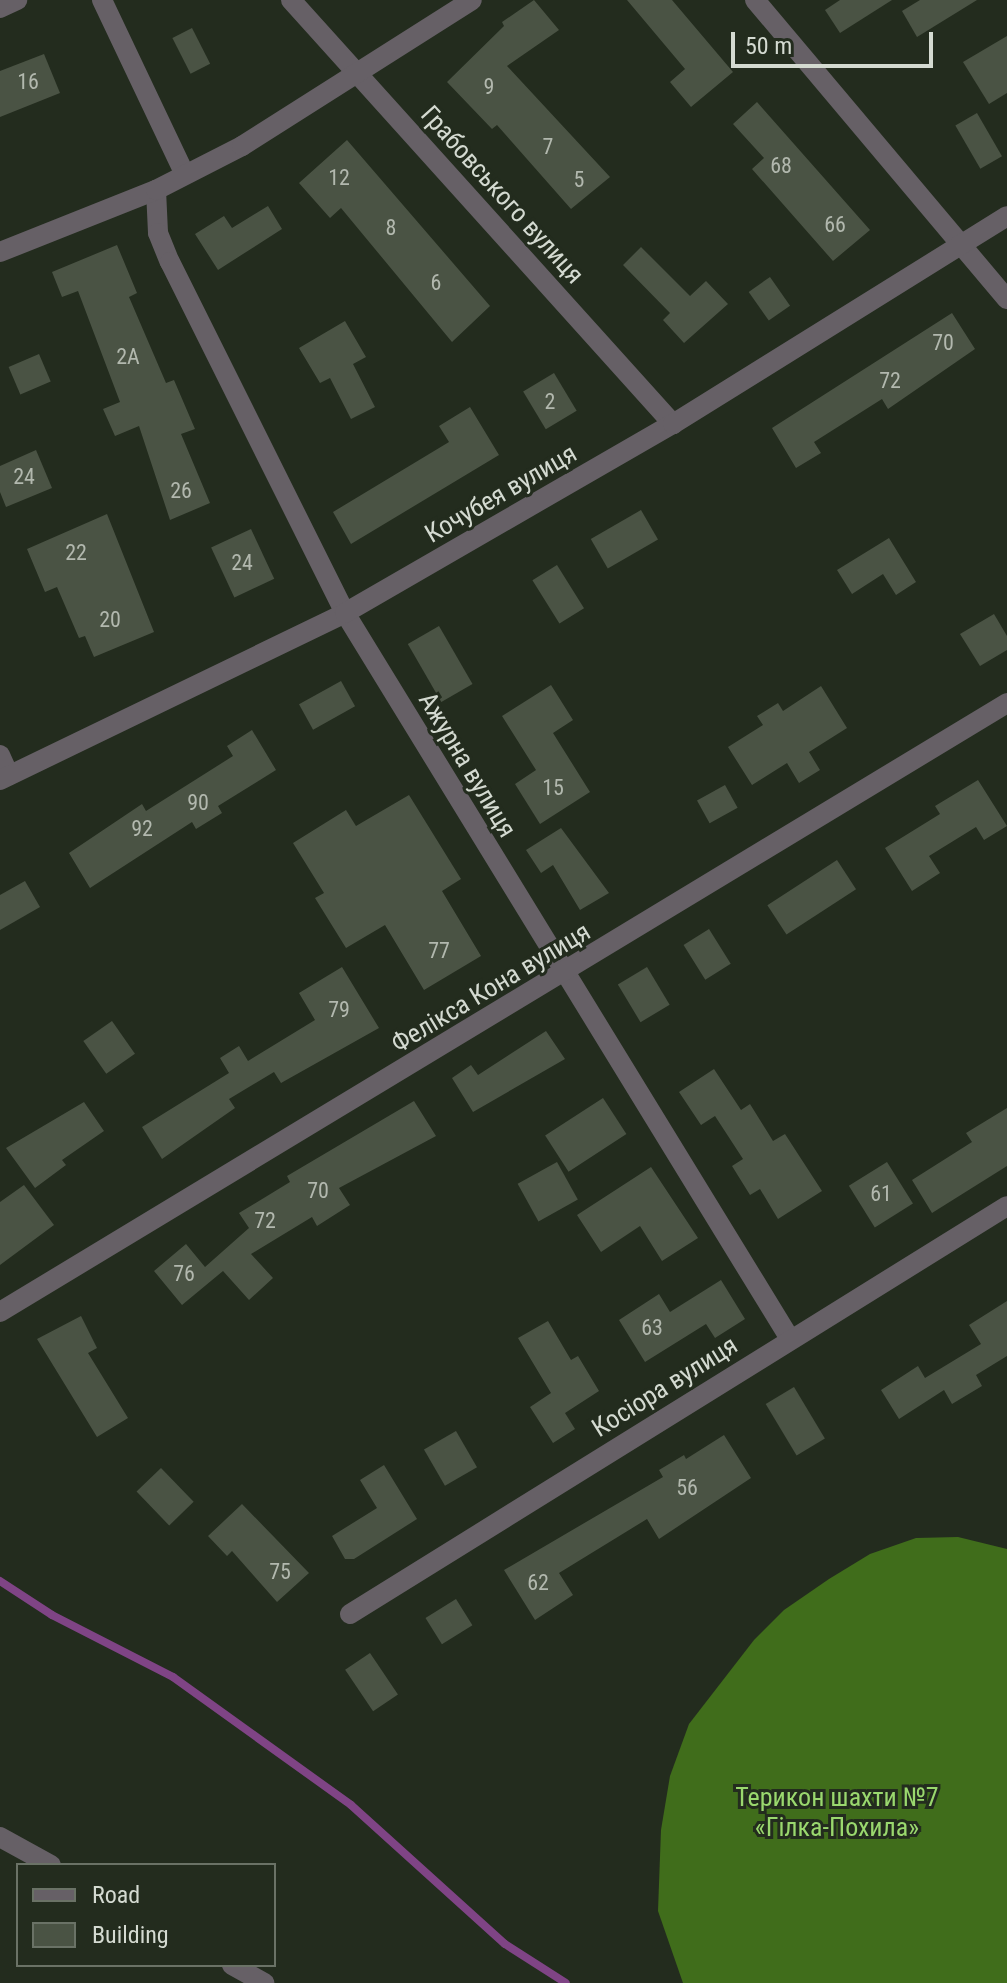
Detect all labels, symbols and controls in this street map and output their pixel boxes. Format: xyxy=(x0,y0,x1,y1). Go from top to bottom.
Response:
scale bar xyxy=(735,16,937,66)
text: 50 m xyxy=(745,32,792,60)
house number: 16 xyxy=(17,69,39,95)
house number: 9 xyxy=(484,74,494,100)
street label: Грабовського вулиця xyxy=(414,100,590,290)
house number: 7 xyxy=(543,134,553,160)
house number: 68 xyxy=(770,153,792,179)
house number: 12 xyxy=(328,165,350,191)
house number: 5 xyxy=(574,167,584,193)
house number: 66 xyxy=(824,212,846,238)
house number: 8 xyxy=(386,215,396,241)
house number: 6 xyxy=(431,270,441,296)
house number: 70 xyxy=(932,330,954,356)
house number: 2А xyxy=(116,344,140,370)
house number: 72 xyxy=(879,368,901,394)
house number: 2 xyxy=(545,389,555,415)
street label: Кочубея вулиця xyxy=(420,438,582,550)
house number: 24 xyxy=(13,464,35,490)
house number: 26 xyxy=(170,478,192,504)
house number: 22 xyxy=(65,540,87,566)
house number: 24 xyxy=(231,550,253,576)
house number: 20 xyxy=(99,607,121,633)
street label: Ажурна вулиця xyxy=(411,687,523,843)
house number: 15 xyxy=(542,775,564,801)
house number: 90 xyxy=(187,790,209,816)
house number: 92 xyxy=(131,816,153,842)
street label: Фелікса Кона вулиця xyxy=(386,916,596,1060)
house number: 77 xyxy=(428,938,450,964)
house number: 79 xyxy=(328,997,350,1023)
house number: 70 xyxy=(307,1178,329,1204)
house number: 61 xyxy=(870,1181,892,1207)
house number: 72 xyxy=(254,1208,276,1234)
house number: 76 xyxy=(173,1261,195,1287)
house number: 63 xyxy=(641,1315,663,1341)
street label: Косіора вулиця xyxy=(586,1330,744,1444)
house number: 56 xyxy=(676,1475,698,1501)
house number: 75 xyxy=(269,1559,291,1585)
house number: 62 xyxy=(527,1570,549,1596)
park label: Терикон шахти №7 «Гілка-Похила» xyxy=(735,1782,939,1844)
legend xyxy=(16,1863,276,1967)
text: Road xyxy=(92,1881,140,1909)
text: Building xyxy=(92,1921,169,1949)

